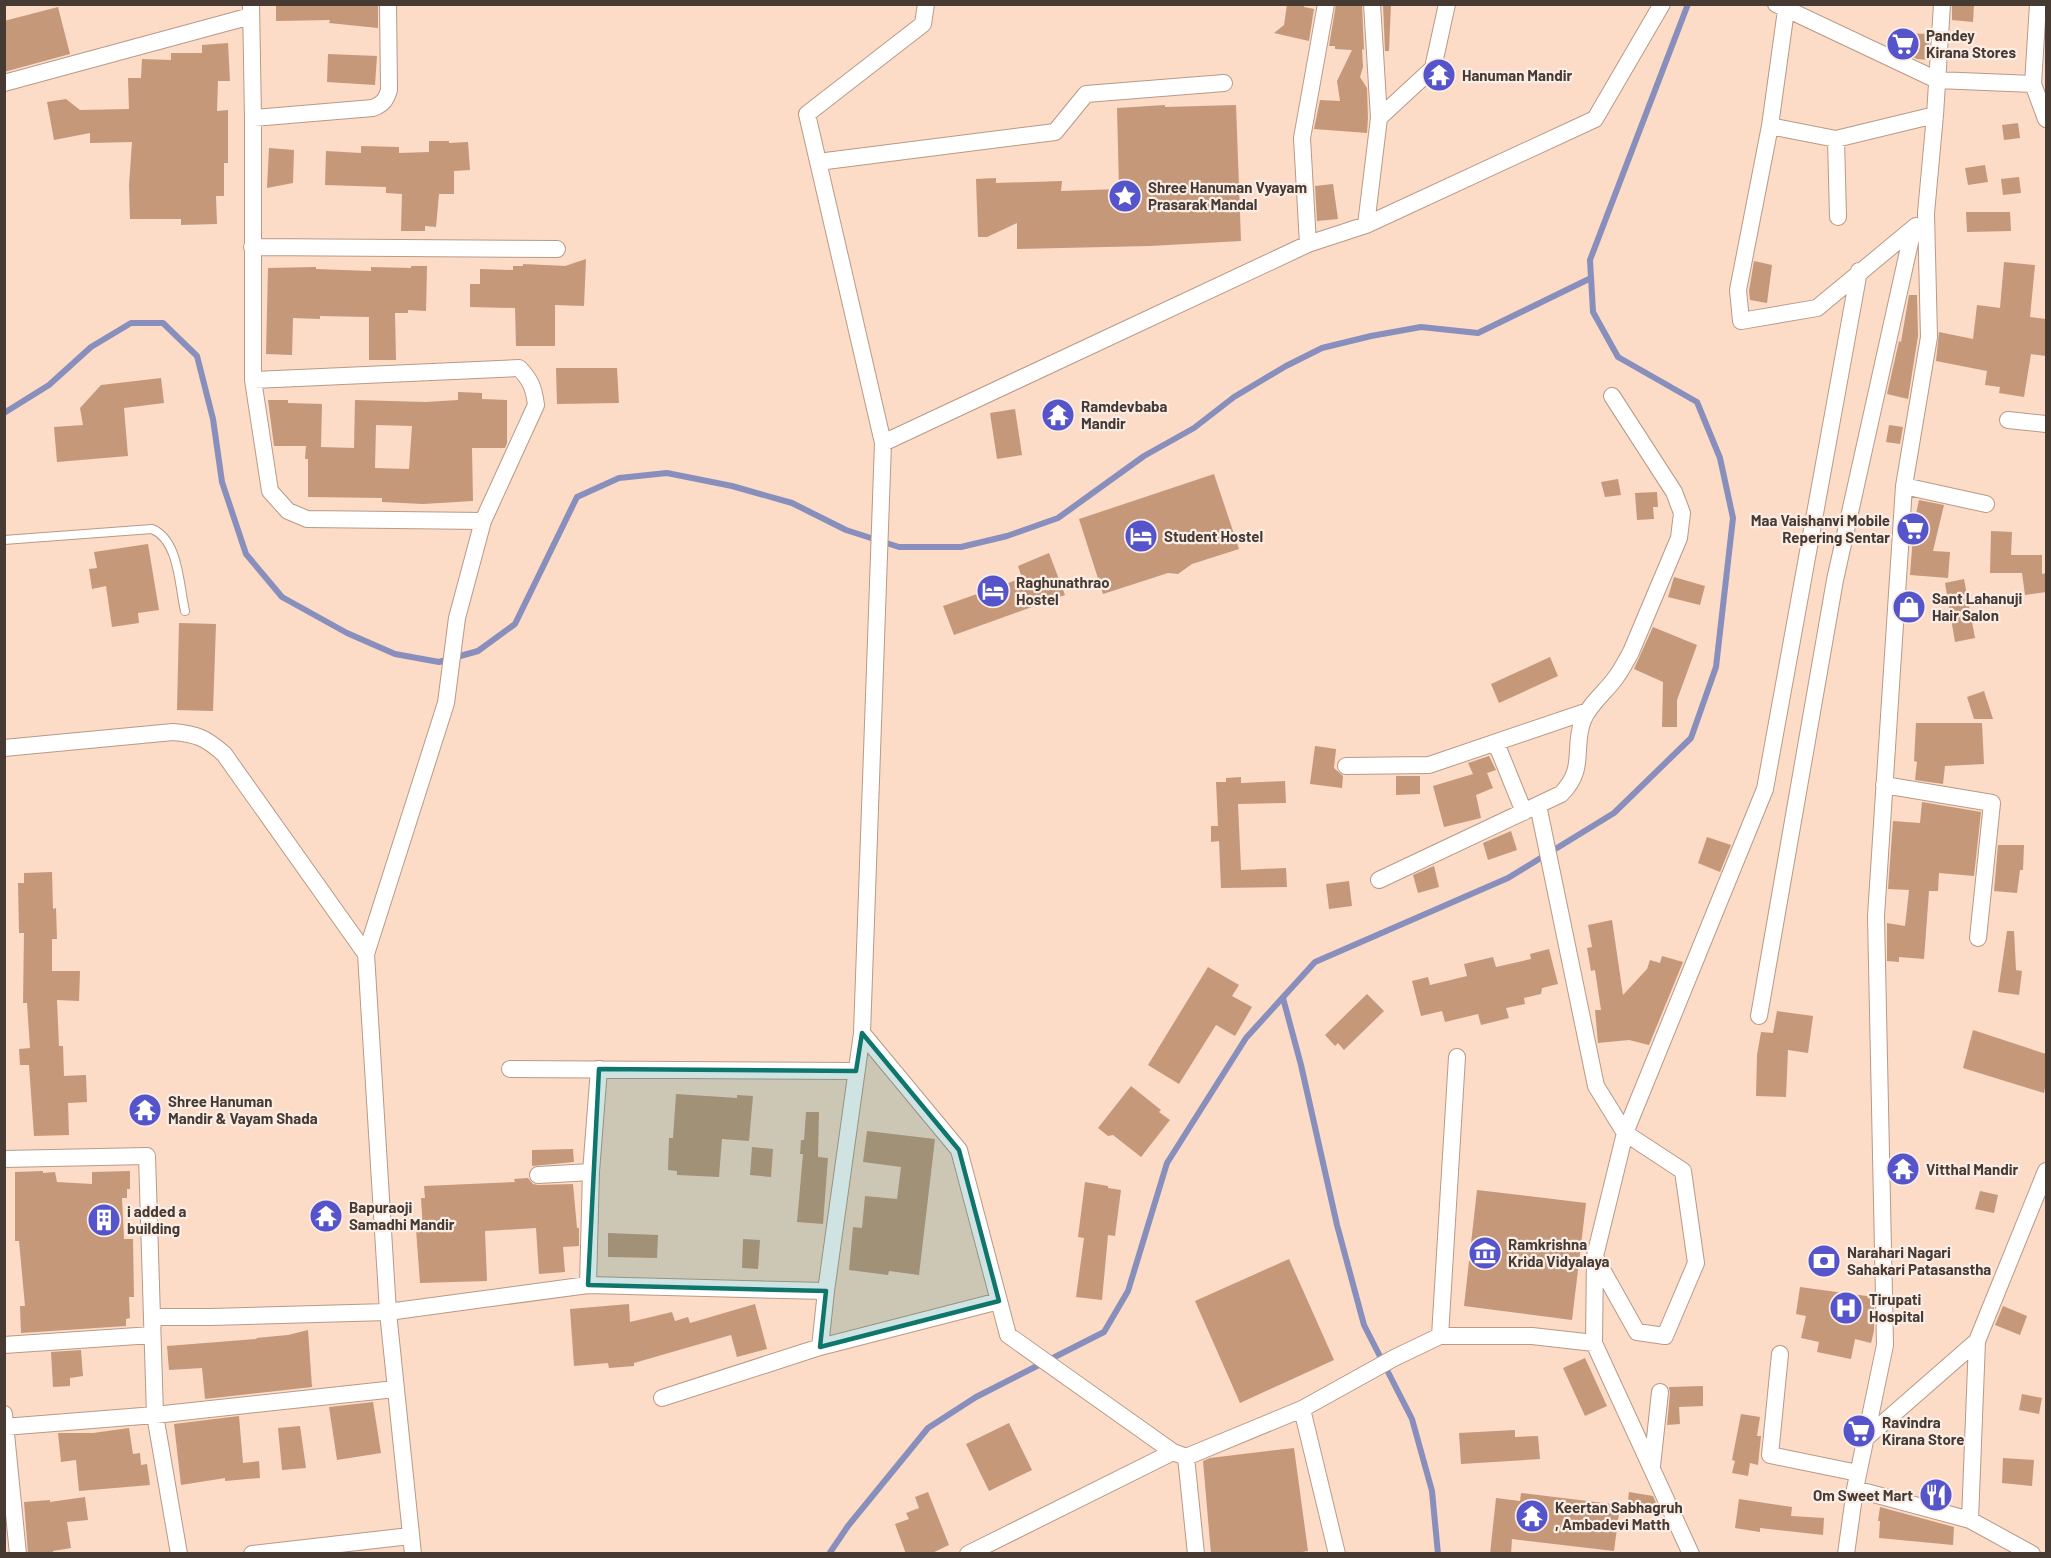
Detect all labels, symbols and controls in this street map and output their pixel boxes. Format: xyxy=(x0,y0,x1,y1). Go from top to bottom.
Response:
supermarket icon: Pandey Kirana Stores xyxy=(1885,26,1921,62)
place label: Pandey Kirana Stores xyxy=(1926,26,2016,61)
temple icon: Hanuman Mandir xyxy=(1421,57,1457,93)
place label: Hanuman Mandir xyxy=(1462,66,1572,84)
place icon: Shree Hanuman Vyayam Prasarak Mandal xyxy=(1107,178,1143,214)
place label: Shree Hanuman Vyayam Prasarak Mandal xyxy=(1148,178,1307,213)
temple icon: Ramdevbaba Mandir xyxy=(1040,397,1076,433)
place label: Ramdevbaba Mandir xyxy=(1081,397,1168,432)
place label: Maa Vaishanvi Mobile Repering Sentar xyxy=(1751,511,1890,546)
supermarket icon: Maa Vaishanvi Mobile Repering Sentar xyxy=(1895,511,1931,547)
hotel icon: Student Hostel xyxy=(1123,518,1159,554)
place label: Student Hostel xyxy=(1164,527,1263,545)
hotel icon: Raghunathrao Hostel xyxy=(975,573,1011,609)
place label: Raghunathrao Hostel xyxy=(1016,573,1110,608)
shop icon: Sant Lahanuji Hair Salon xyxy=(1891,589,1927,625)
place label: Sant Lahanuji Hair Salon xyxy=(1932,589,2022,624)
temple icon: Shree Hanuman Mandir & Vayam Shada xyxy=(127,1092,163,1128)
place label: Shree Hanuman Mandir & Vayam Shada xyxy=(168,1092,318,1127)
temple icon: Vitthal Mandir xyxy=(1885,1151,1921,1187)
place label: Vitthal Mandir xyxy=(1926,1160,2018,1178)
temple icon: Bapuraoji Samadhi Mandir xyxy=(308,1198,344,1234)
place label: Bapuraoji Samadhi Mandir xyxy=(349,1198,455,1233)
building icon: i added a building xyxy=(86,1202,122,1238)
place label: i added a building xyxy=(127,1202,186,1237)
museum icon: Ramkrishna Krida Vidyalaya xyxy=(1467,1235,1503,1271)
place label: Ramkrishna Krida Vidyalaya xyxy=(1508,1235,1610,1270)
bank icon: Narahari Nagari Sahakari Patasanstha xyxy=(1806,1243,1842,1279)
place label: Narahari Nagari Sahakari Patasanstha xyxy=(1847,1243,1991,1278)
hospital icon: Tirupati Hospital xyxy=(1828,1290,1864,1326)
place label: Tirupati Hospital xyxy=(1869,1290,1924,1325)
supermarket icon: Ravindra Kirana Store xyxy=(1841,1413,1877,1449)
place label: Ravindra Kirana Store xyxy=(1882,1413,1965,1448)
restaurant icon: Om Sweet Mart xyxy=(1918,1477,1954,1513)
place label: Om Sweet Mart xyxy=(1813,1486,1913,1504)
temple icon: Keertan Sabhagruh , Ambadevi Matth xyxy=(1514,1498,1550,1534)
place label: Keertan Sabhagruh , Ambadevi Matth xyxy=(1555,1498,1683,1533)

